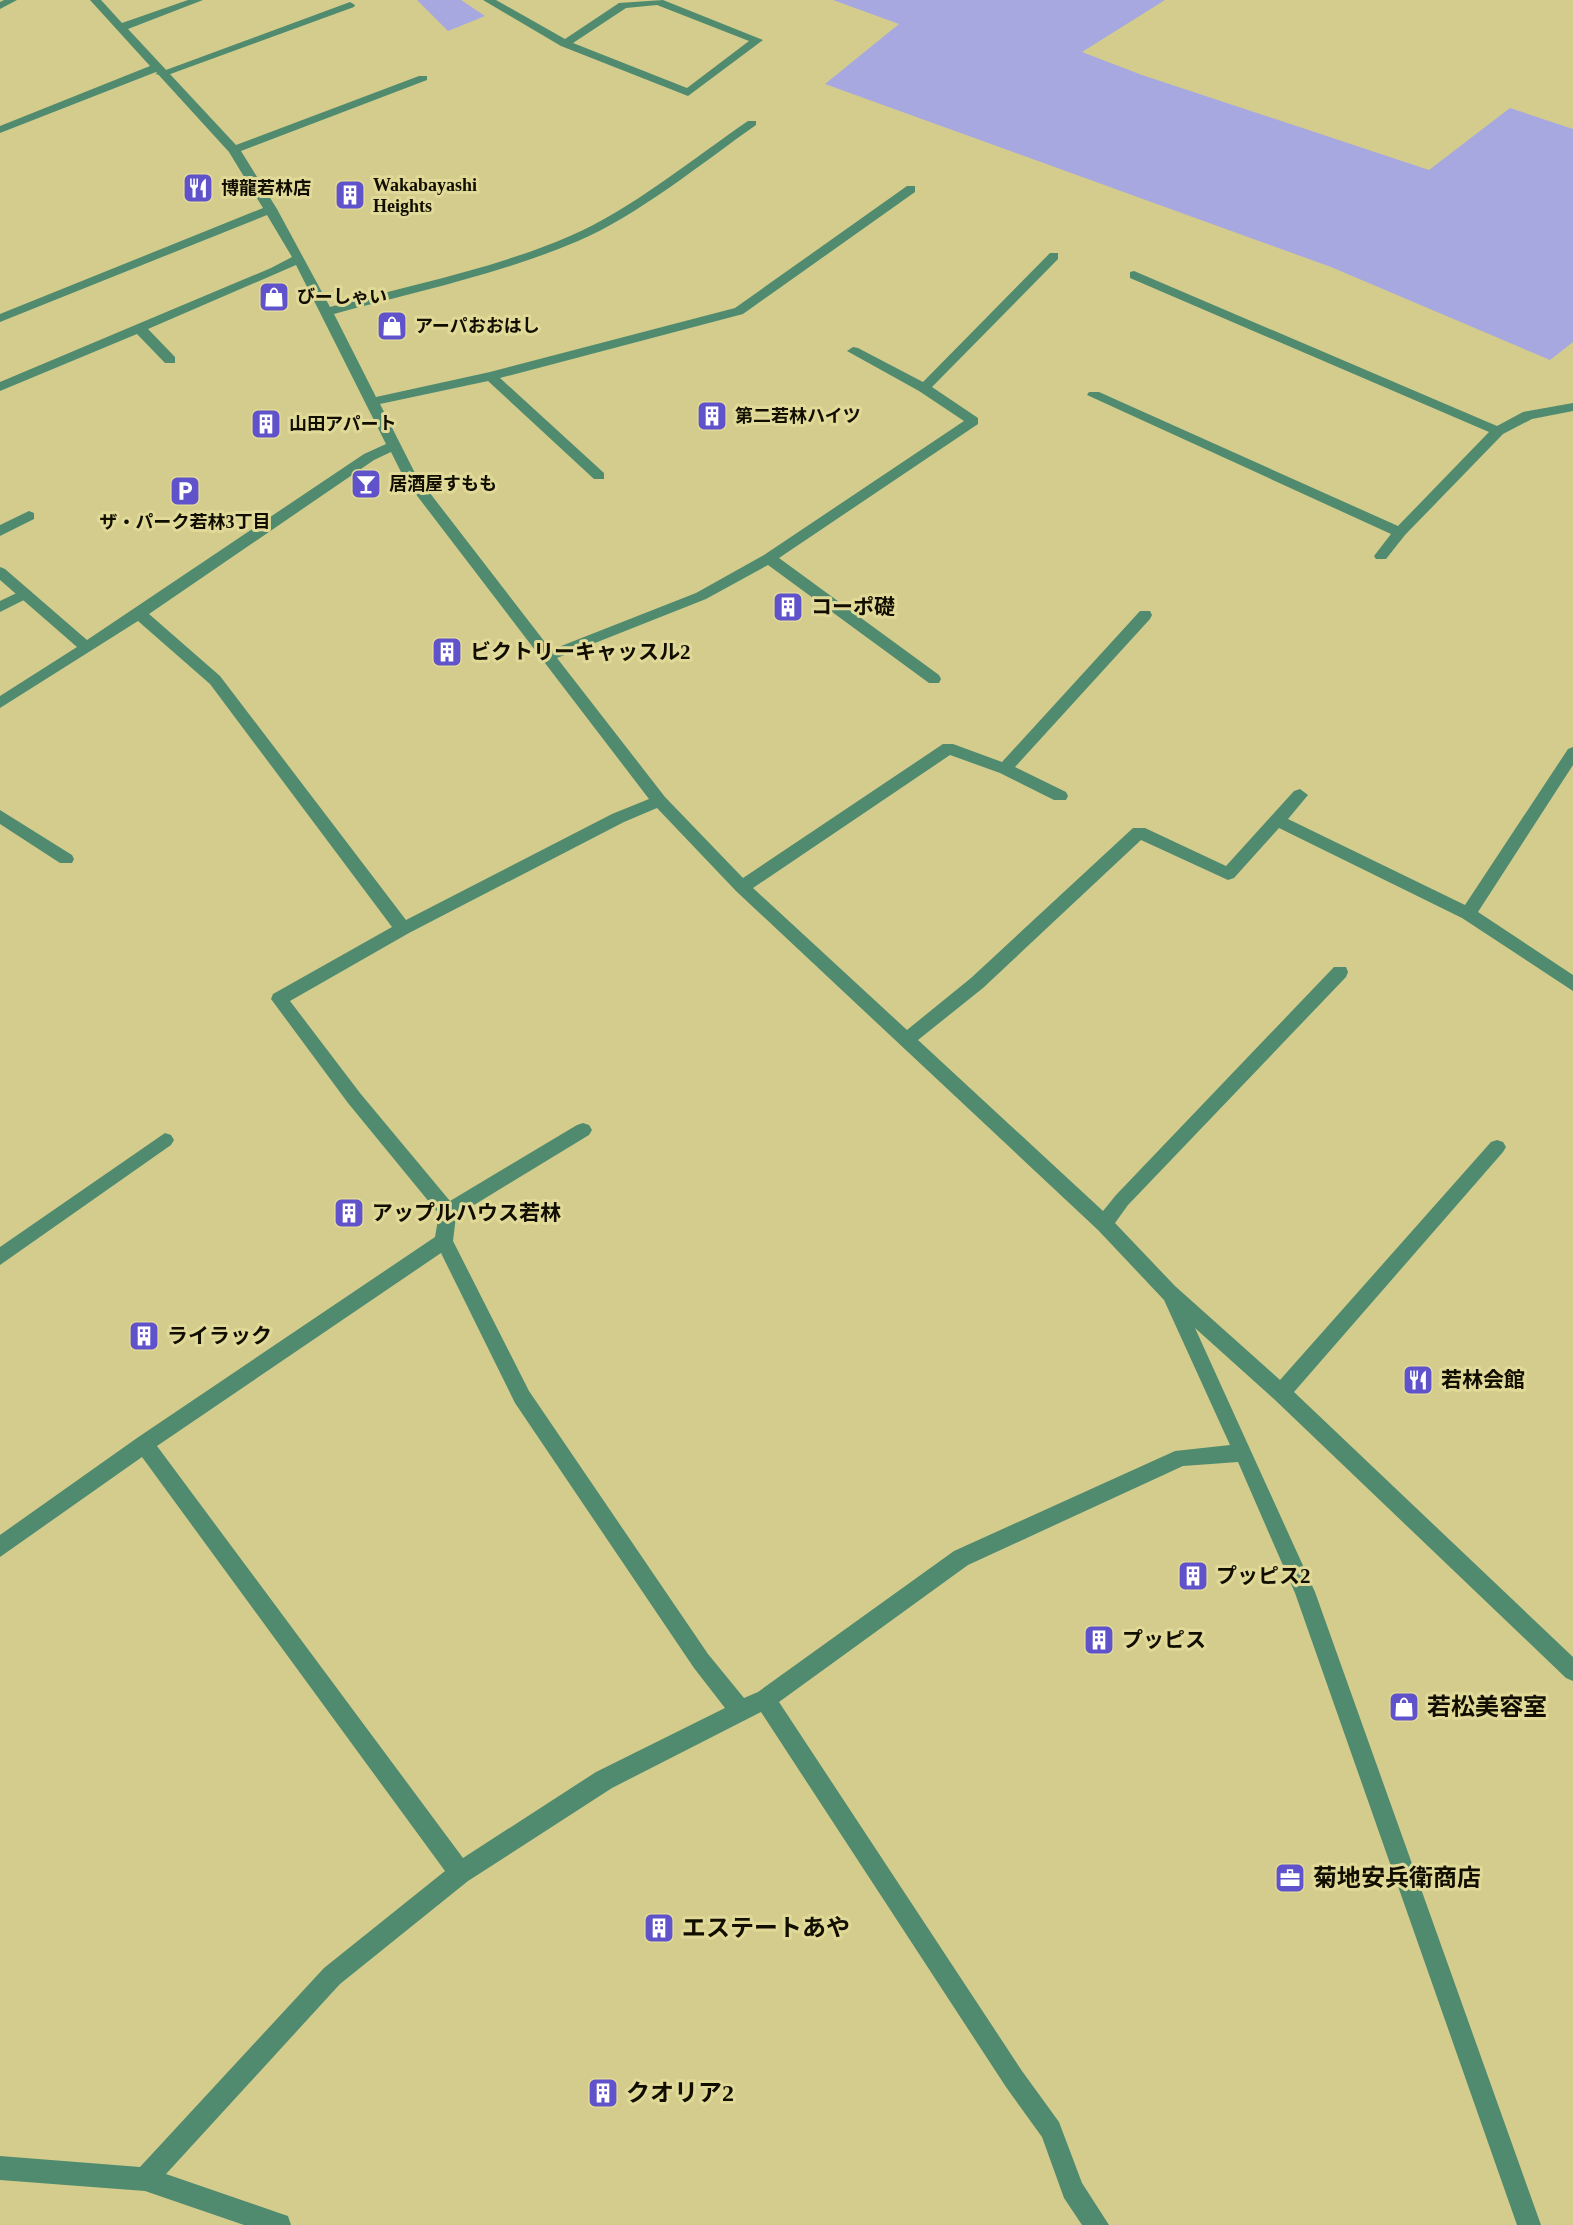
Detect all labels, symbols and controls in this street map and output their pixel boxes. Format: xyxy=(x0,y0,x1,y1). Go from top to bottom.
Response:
restaurant icon: 博龍若林店 xyxy=(181,171,215,205)
place label: Wakabayashi Heights xyxy=(373,175,477,216)
place label: 博龍若林店 xyxy=(221,178,311,198)
building icon: Wakabayashi Heights xyxy=(333,178,367,212)
shop icon: びーしゃい xyxy=(257,280,291,314)
place label: びーしゃい xyxy=(297,287,387,307)
shop icon: アーパおおはし xyxy=(375,309,409,343)
place label: アーパおおはし xyxy=(415,316,540,336)
building icon: 第二若林ハイツ xyxy=(695,399,729,433)
place label: 第二若林ハイツ xyxy=(735,406,861,426)
building icon: 山田アパート xyxy=(249,407,283,441)
place label: 山田アパート xyxy=(289,414,397,434)
bar icon: 居酒屋すもも xyxy=(349,467,383,501)
parking icon: ザ・パーク若林3丁目 xyxy=(168,474,202,508)
place label: 居酒屋すもも xyxy=(389,474,497,494)
place label: ザ・パーク若林3丁目 xyxy=(100,512,271,532)
building icon: コーポ礎 xyxy=(771,590,805,624)
place label: コーポ礎 xyxy=(811,595,895,619)
building icon: ビクトリーキャッスル2 xyxy=(430,635,464,669)
place label: ビクトリーキャッスル2 xyxy=(470,640,691,664)
building icon: アップルハウス若林 xyxy=(332,1196,366,1230)
place label: アップルハウス若林 xyxy=(372,1201,561,1225)
building icon: ライラック xyxy=(127,1319,161,1353)
place label: ライラック xyxy=(167,1324,272,1348)
restaurant icon: 若林会館 xyxy=(1401,1363,1435,1397)
place label: 若林会館 xyxy=(1441,1368,1525,1392)
building icon: プッピス2 xyxy=(1176,1559,1210,1593)
place label: プッピス2 xyxy=(1216,1564,1311,1588)
building icon: プッピス xyxy=(1082,1623,1116,1657)
place label: プッピス xyxy=(1122,1628,1206,1652)
shop icon: 若松美容室 xyxy=(1387,1690,1421,1724)
place label: 若松美容室 xyxy=(1427,1694,1547,1720)
office icon: 菊地安兵衛商店 xyxy=(1273,1861,1307,1895)
place label: 菊地安兵衛商店 xyxy=(1313,1865,1481,1891)
building icon: エステートあや xyxy=(642,1911,676,1945)
place label: エステートあや xyxy=(682,1915,850,1941)
building icon: クオリア2 xyxy=(586,2076,620,2110)
place label: クオリア2 xyxy=(626,2080,734,2106)

